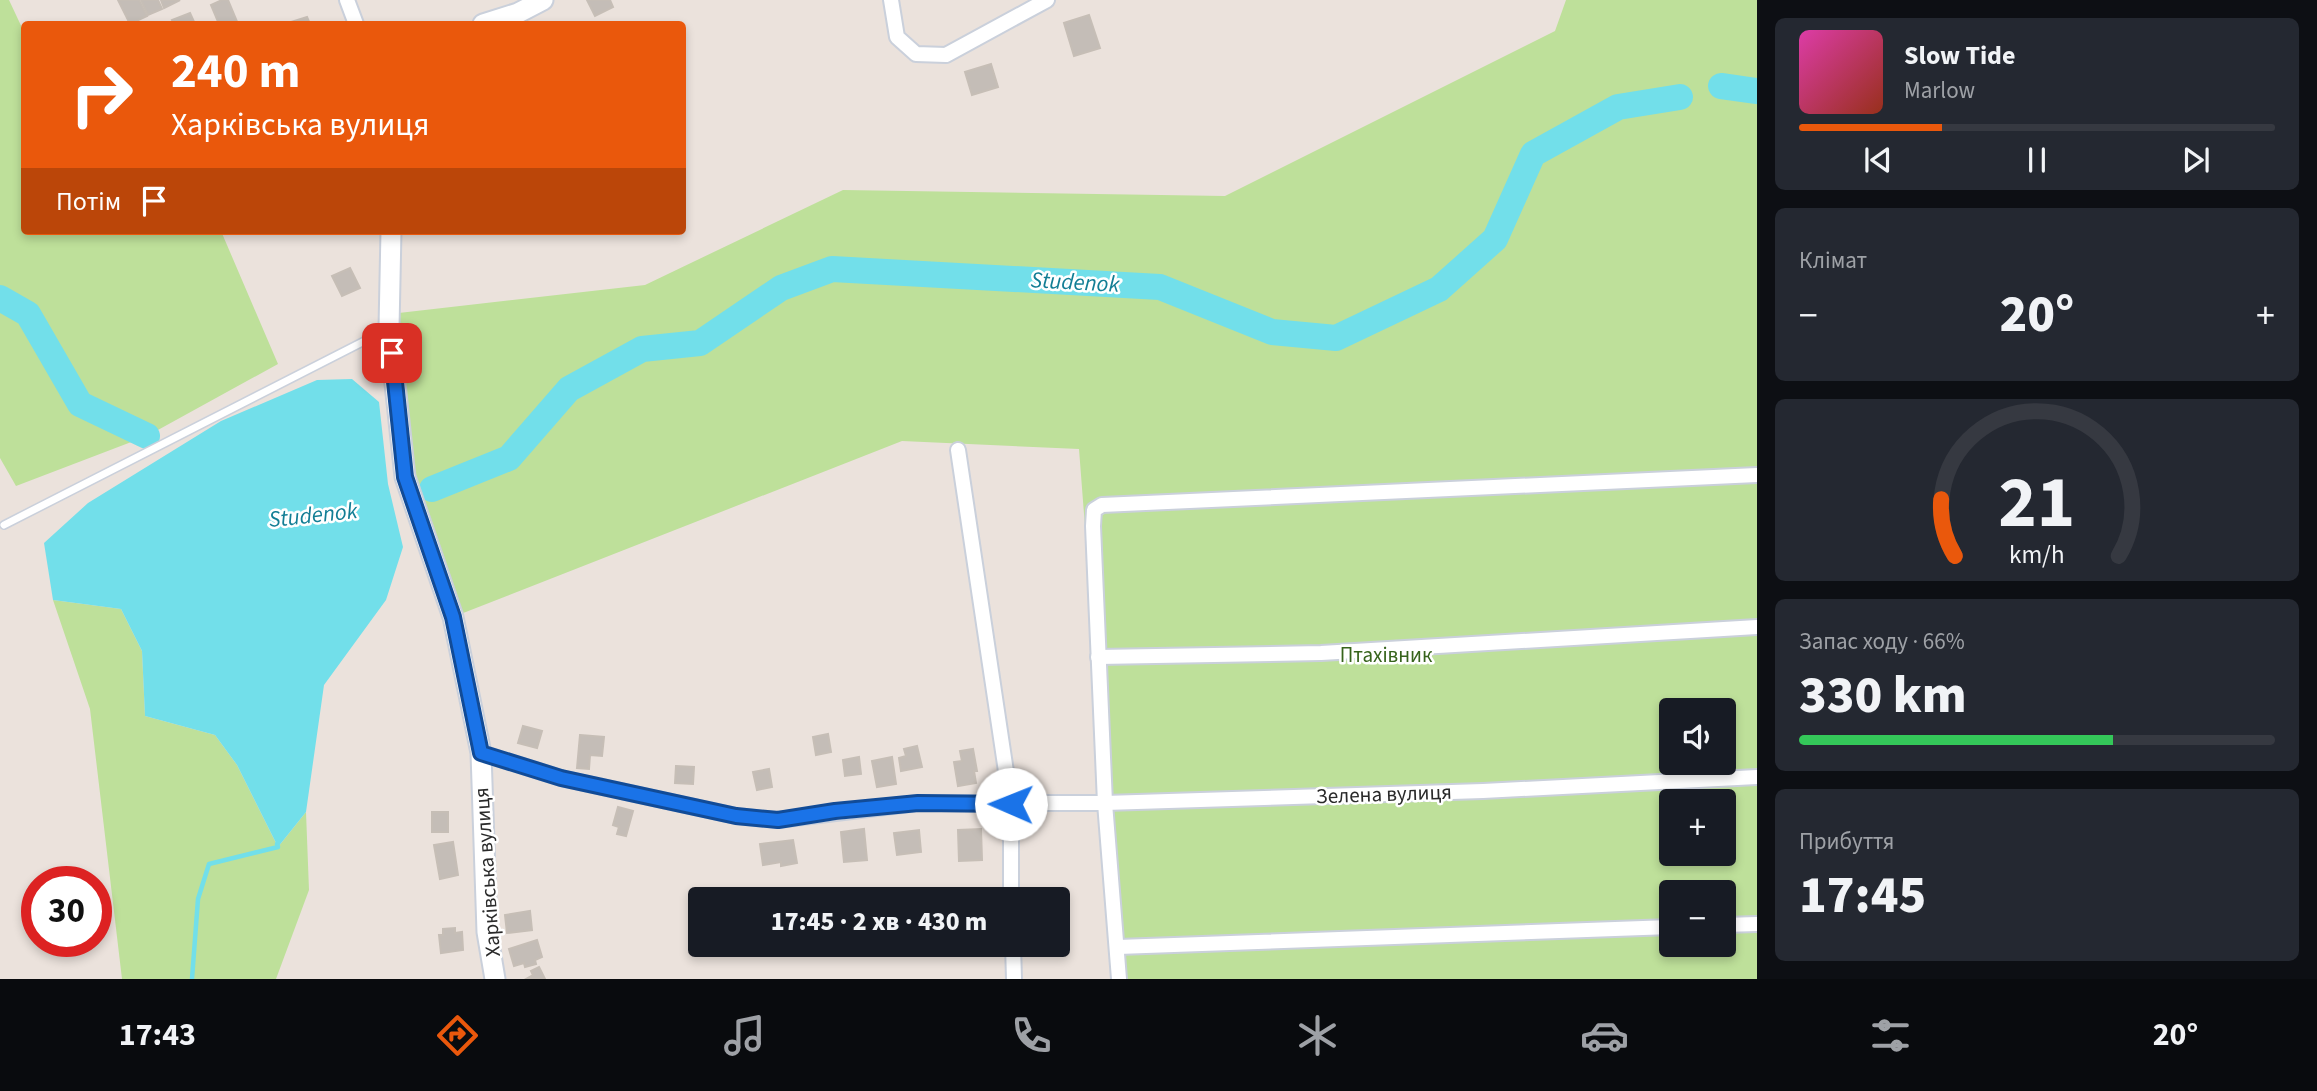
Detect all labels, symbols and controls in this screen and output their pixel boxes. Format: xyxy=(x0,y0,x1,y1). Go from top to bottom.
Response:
text: 240 m xyxy=(171,37,300,107)
text: Slow Tide xyxy=(1904,37,2015,74)
icon: right xyxy=(56,49,147,140)
text: Marlow xyxy=(1904,74,1975,107)
text: Харківська вулиця xyxy=(171,102,430,148)
icon: previous xyxy=(1859,141,1897,179)
icon: pause xyxy=(2018,141,2056,179)
icon: next xyxy=(2177,141,2215,179)
icon: arrive xyxy=(135,182,173,220)
text: Потім xyxy=(56,183,121,220)
text: Клімат xyxy=(1799,244,1867,277)
water label: Studenok xyxy=(1030,263,1121,301)
text: 20° xyxy=(2000,278,2074,352)
text: − xyxy=(1799,289,1818,343)
text: + xyxy=(2256,289,2275,343)
pin xyxy=(362,323,422,383)
icon: arrive xyxy=(373,334,411,372)
text: 21 xyxy=(1999,451,2075,555)
water label: Studenok xyxy=(267,494,360,536)
text: km/h xyxy=(2009,536,2065,572)
text: Запас ходу · 66% xyxy=(1799,625,1965,658)
park label: Птахівник xyxy=(1340,640,1433,670)
text: 330 km xyxy=(1799,659,1967,733)
map controls xyxy=(1659,698,1736,957)
button: sound xyxy=(1659,698,1736,775)
position arrow xyxy=(974,767,1048,841)
street label: Зелена вулиця xyxy=(1316,777,1452,811)
street label: Харківська вулиця xyxy=(466,786,508,958)
button: + xyxy=(1659,789,1736,866)
text: Прибуття xyxy=(1799,825,1894,858)
text: 17:45 xyxy=(1799,859,1926,933)
speed limit sign: 30 xyxy=(21,866,112,957)
button: − xyxy=(1659,880,1736,957)
text: 17:45 · 2 хв · 430 m xyxy=(771,903,987,940)
icon: directions xyxy=(433,1011,482,1060)
icon: music xyxy=(720,1011,769,1060)
icon: phone xyxy=(1007,1011,1056,1060)
icon: climate xyxy=(1293,1011,1342,1060)
icon: car xyxy=(1580,1011,1629,1060)
icon: filters xyxy=(1866,1011,1915,1060)
text: 17:43 xyxy=(119,1012,196,1058)
text: 20° xyxy=(2153,1012,2198,1058)

